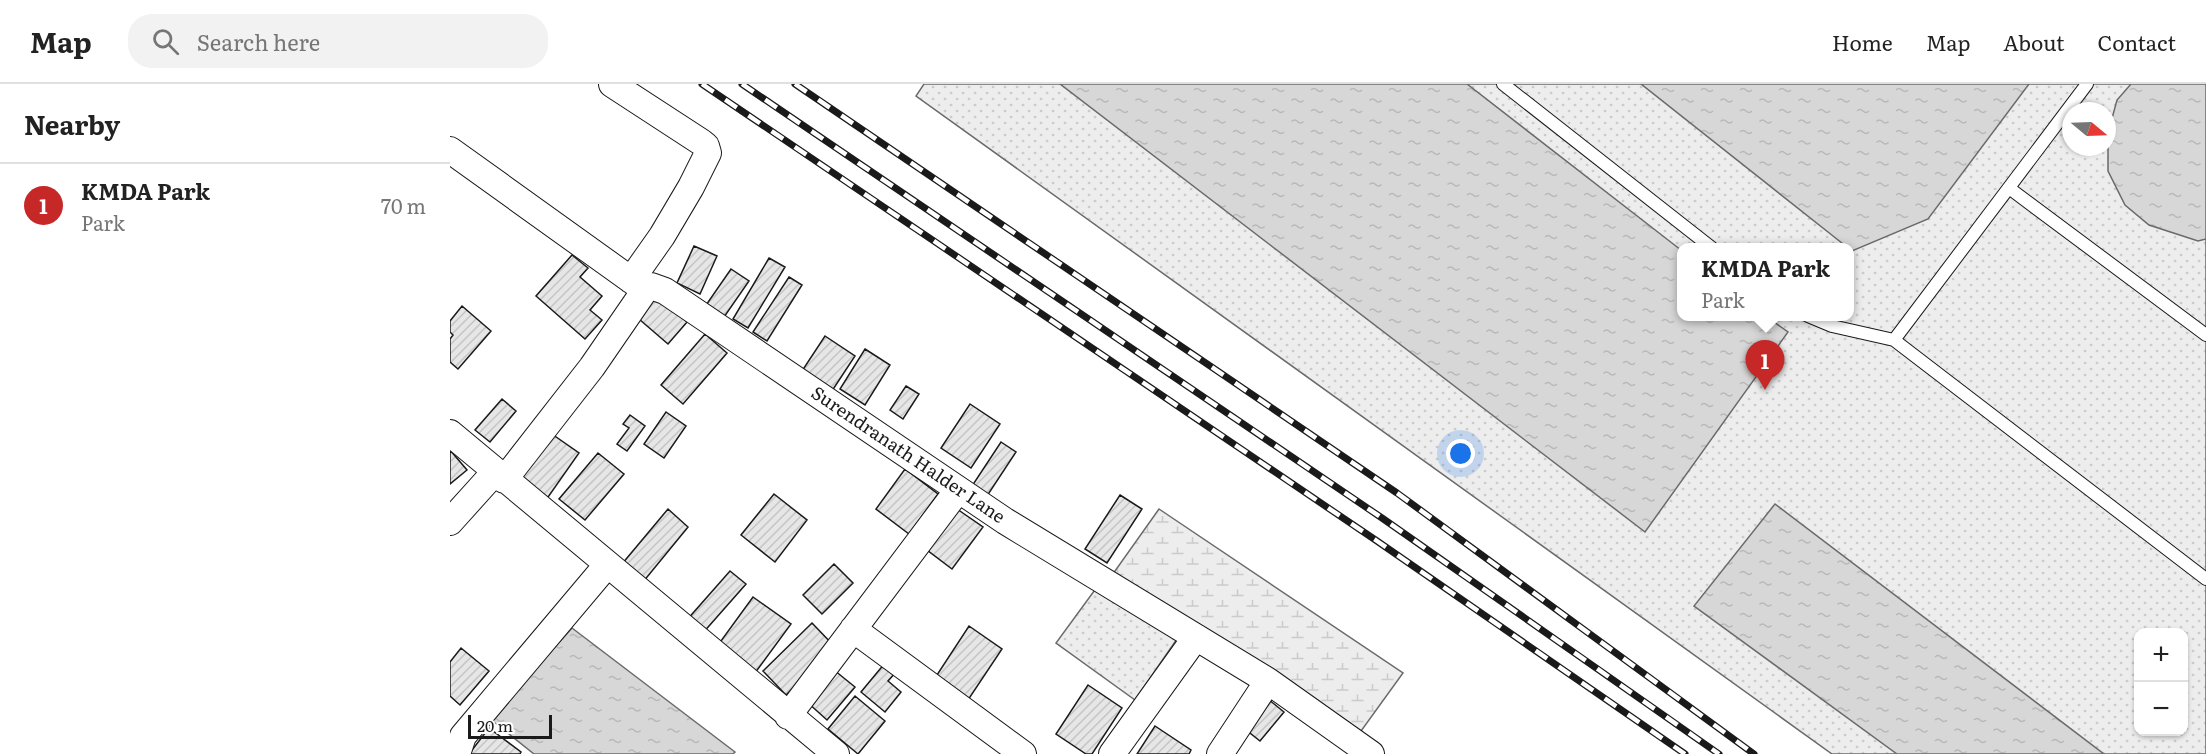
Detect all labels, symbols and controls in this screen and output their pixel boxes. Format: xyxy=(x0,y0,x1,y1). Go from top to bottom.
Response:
search box xyxy=(128,14,548,68)
text: Map xyxy=(30,20,92,62)
icon: search xyxy=(149,25,182,58)
text: Search here xyxy=(197,25,320,58)
text: Home xyxy=(1832,26,1893,57)
text: Map xyxy=(1926,26,1970,57)
text: About xyxy=(2003,26,2065,57)
text: Contact xyxy=(2098,26,2176,57)
north arrow xyxy=(2062,102,2116,156)
text: Nearby xyxy=(24,104,120,143)
text: KMDA Park xyxy=(81,174,210,207)
text: 1 xyxy=(39,190,48,220)
text: 70 m xyxy=(381,190,426,220)
text: Park xyxy=(81,207,125,237)
popup xyxy=(1677,243,1854,321)
text: KMDA Park xyxy=(1701,251,1830,284)
text: Park xyxy=(1701,284,1745,314)
pin: 1 xyxy=(1746,340,1784,390)
street label: Surendranath Halder Lane xyxy=(806,379,1011,529)
your location xyxy=(1446,439,1475,468)
map controls xyxy=(2134,628,2188,736)
button: + xyxy=(2134,628,2188,682)
button: − xyxy=(2134,682,2188,736)
scale bar xyxy=(468,712,552,740)
text: 20 m xyxy=(477,713,513,737)

